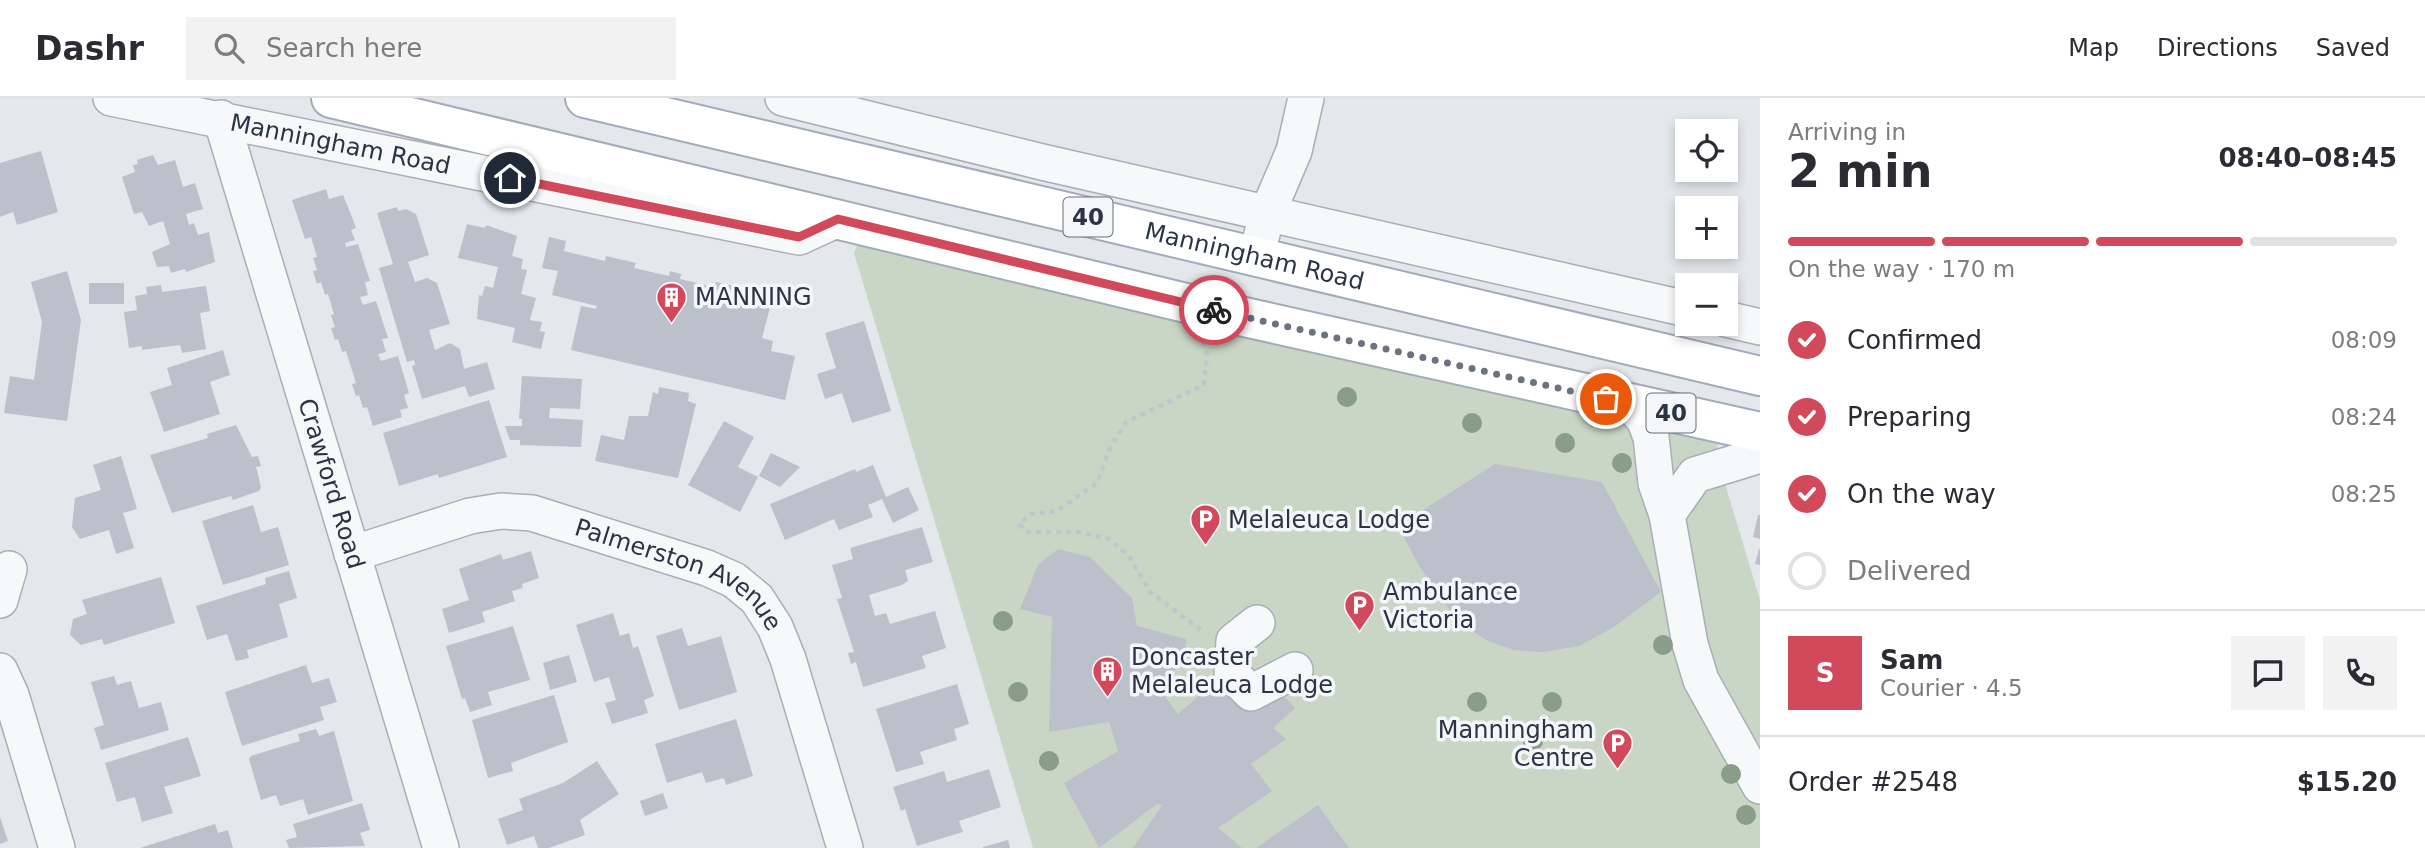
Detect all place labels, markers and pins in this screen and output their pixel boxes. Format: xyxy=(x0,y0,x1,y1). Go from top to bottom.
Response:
pin xyxy=(480,148,540,208)
building icon: MANNING xyxy=(655,280,689,324)
place label: MANNING xyxy=(695,283,812,311)
pin xyxy=(1576,369,1636,429)
parking icon: Melaleuca Lodge xyxy=(1188,503,1222,547)
place label: Melaleuca Lodge xyxy=(1228,506,1430,534)
place label: Ambulance Victoria xyxy=(1383,578,1518,634)
parking icon: Ambulance Victoria xyxy=(1343,589,1377,633)
place label: Doncaster Melaleuca Lodge xyxy=(1131,643,1333,699)
building icon: Doncaster Melaleuca Lodge xyxy=(1091,654,1125,698)
place label: Manningham Centre xyxy=(1438,716,1594,772)
parking icon: Manningham Centre xyxy=(1600,727,1634,771)

